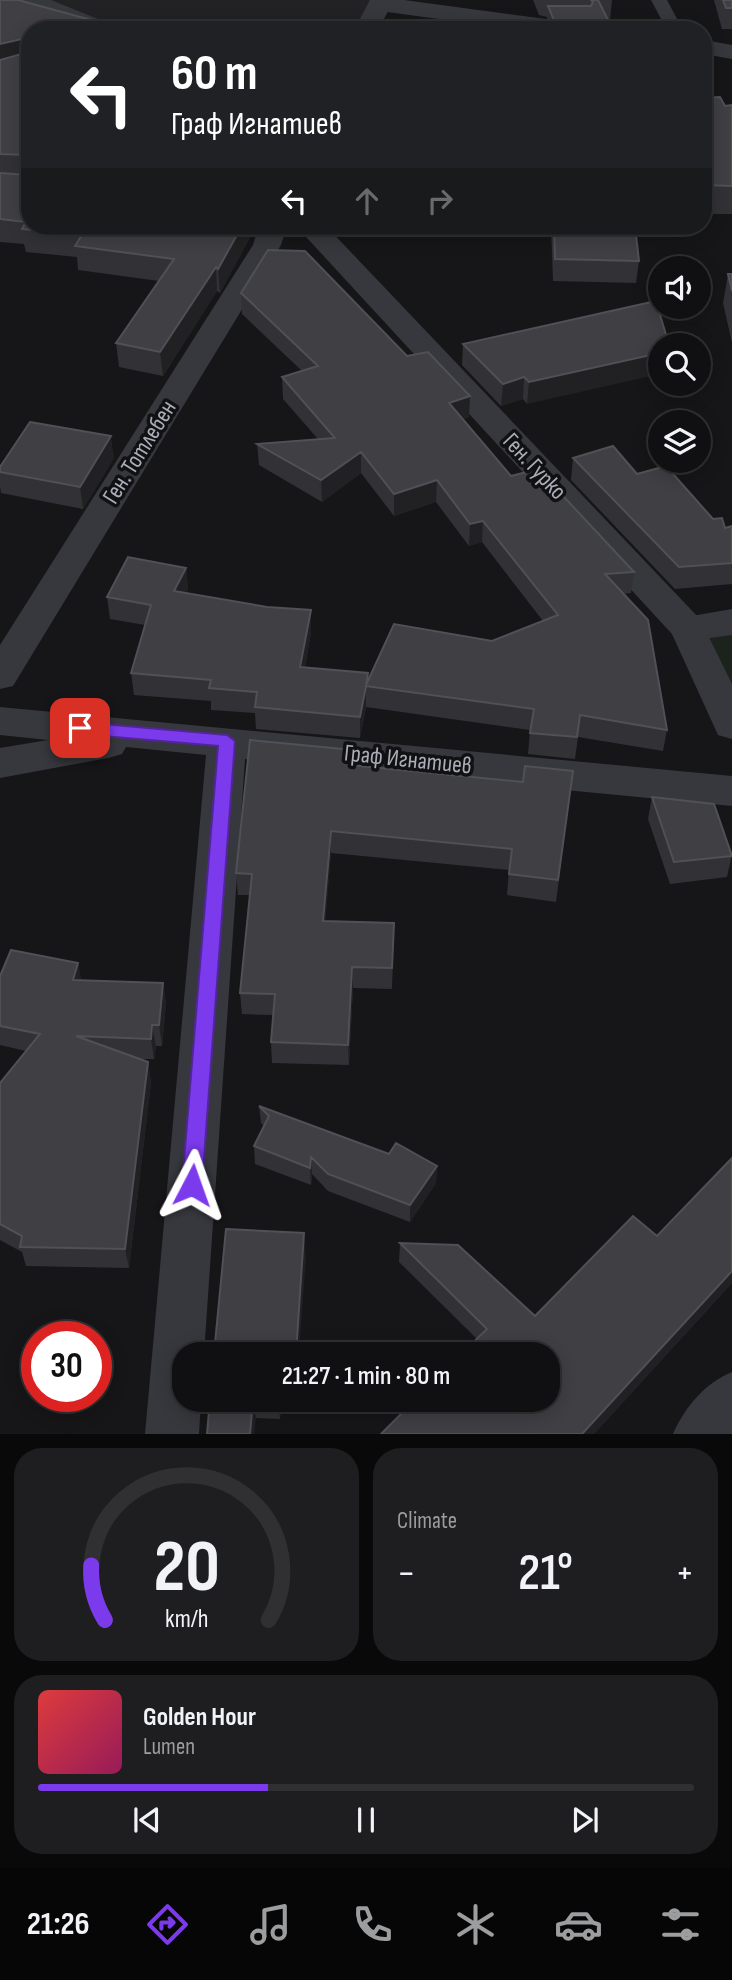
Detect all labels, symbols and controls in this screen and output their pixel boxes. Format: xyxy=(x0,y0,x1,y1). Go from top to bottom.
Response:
text: 60 m xyxy=(171,45,258,104)
icon: left xyxy=(56,49,147,140)
text: Граф Игнатиев xyxy=(171,105,342,144)
icon: left xyxy=(275,182,313,220)
icon: ahead xyxy=(348,182,386,220)
icon: right xyxy=(421,182,459,220)
map controls xyxy=(648,256,711,473)
button: sound xyxy=(648,256,711,319)
button: search xyxy=(648,333,711,396)
street label: Ген. Тотлебен xyxy=(96,395,183,509)
button: layers xyxy=(648,410,711,473)
street label: Ген. Гурко xyxy=(497,427,573,506)
pin xyxy=(50,698,110,758)
icon: arrive xyxy=(61,709,99,747)
street label: Граф Игнатиев xyxy=(343,738,473,781)
position arrow xyxy=(155,1148,229,1222)
speed limit sign: 30 xyxy=(21,1321,112,1412)
text: 21:27 · 1 min · 80 m xyxy=(282,1361,450,1392)
text: Climate xyxy=(397,1507,457,1535)
text: 20 xyxy=(153,1525,220,1613)
text: 21° xyxy=(518,1542,573,1605)
text: − xyxy=(397,1551,416,1596)
text: + xyxy=(675,1551,694,1596)
text: km/h xyxy=(165,1604,208,1635)
text: Golden Hour xyxy=(143,1702,256,1733)
text: Lumen xyxy=(143,1733,195,1761)
icon: previous xyxy=(128,1801,166,1839)
icon: pause xyxy=(347,1801,385,1839)
icon: next xyxy=(566,1801,604,1839)
icon: directions xyxy=(143,1900,192,1949)
icon: music xyxy=(246,1900,295,1949)
icon: phone xyxy=(348,1900,397,1949)
icon: climate xyxy=(451,1900,500,1949)
icon: car xyxy=(554,1900,603,1949)
icon: filters xyxy=(656,1900,705,1949)
text: 21:26 xyxy=(27,1905,90,1944)

